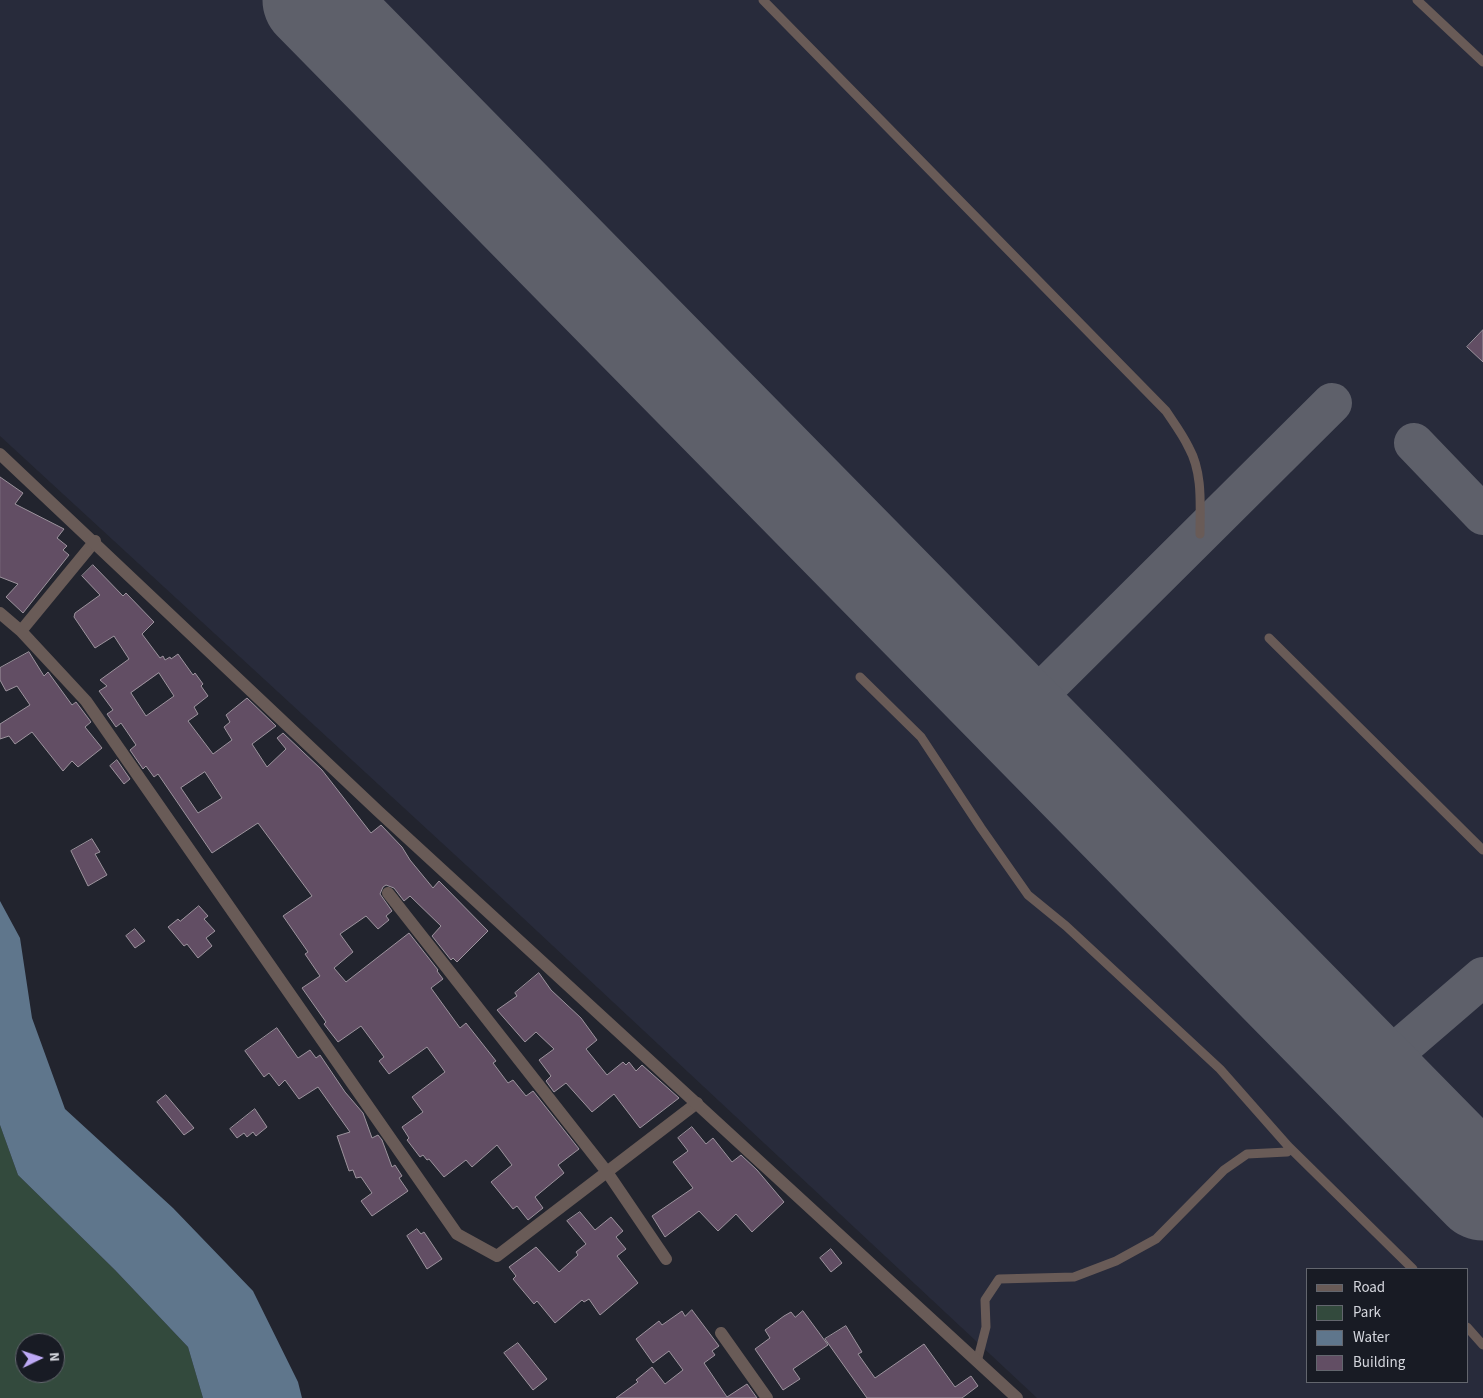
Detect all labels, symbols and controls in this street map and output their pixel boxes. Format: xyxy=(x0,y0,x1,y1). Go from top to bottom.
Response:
legend xyxy=(1306,1268,1468,1383)
text: Road xyxy=(1353,1277,1385,1298)
text: Park xyxy=(1353,1302,1381,1323)
text: Water xyxy=(1353,1327,1389,1348)
north arrow xyxy=(15,1333,65,1383)
text: N xyxy=(44,1352,64,1362)
text: Building xyxy=(1353,1352,1405,1373)

